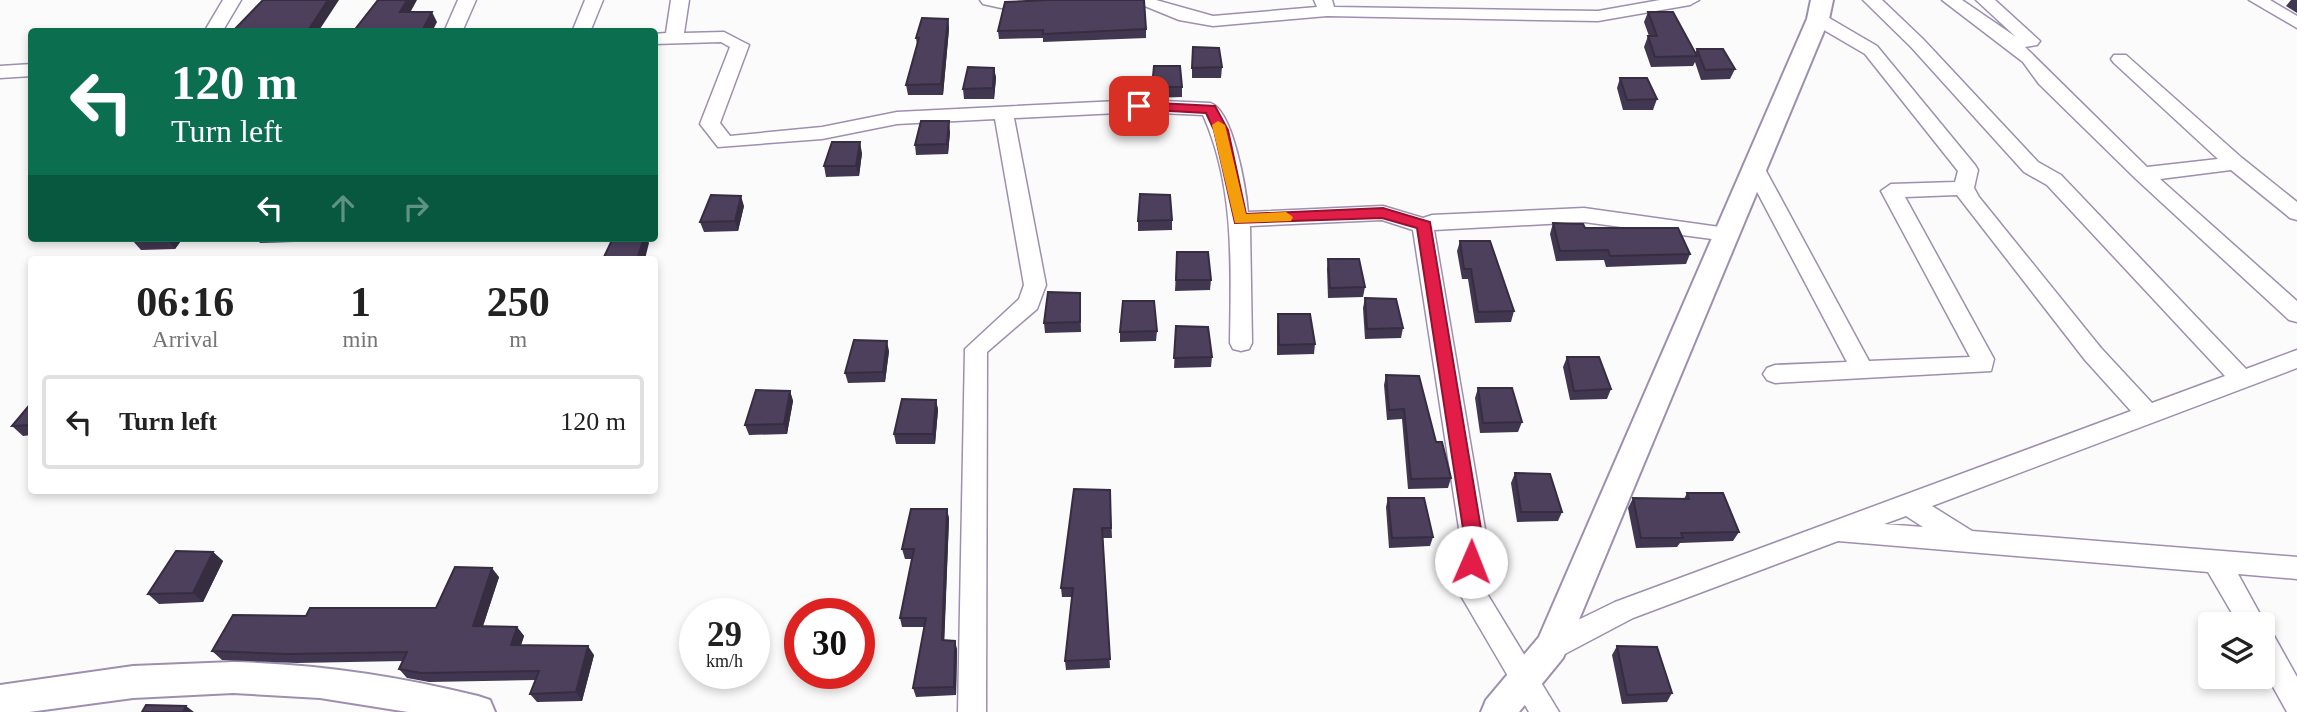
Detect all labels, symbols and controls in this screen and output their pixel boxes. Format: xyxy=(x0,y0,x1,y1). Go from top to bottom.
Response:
text: 120 m xyxy=(171,55,298,110)
icon: left xyxy=(56,56,147,147)
pin xyxy=(1109,76,1169,136)
icon: arrive xyxy=(1120,87,1158,125)
text: Turn left xyxy=(171,113,283,149)
icon: left xyxy=(251,189,289,227)
icon: ahead xyxy=(324,189,362,227)
icon: right xyxy=(397,189,435,227)
text: 06:16 xyxy=(136,279,234,325)
text: 1 xyxy=(350,279,371,325)
text: 250 xyxy=(487,279,550,325)
text: Arrival xyxy=(152,327,219,352)
text: min xyxy=(343,327,378,352)
text: m xyxy=(509,327,527,352)
icon: left xyxy=(60,403,98,441)
text: Turn left xyxy=(119,407,217,436)
text: 120 m xyxy=(560,407,626,436)
position arrow xyxy=(1434,525,1508,599)
speed limit sign: 30 xyxy=(784,598,875,689)
map controls xyxy=(2198,612,2275,689)
button: layers xyxy=(2198,612,2275,689)
text: 29 xyxy=(707,615,742,654)
text: km/h xyxy=(706,651,743,671)

